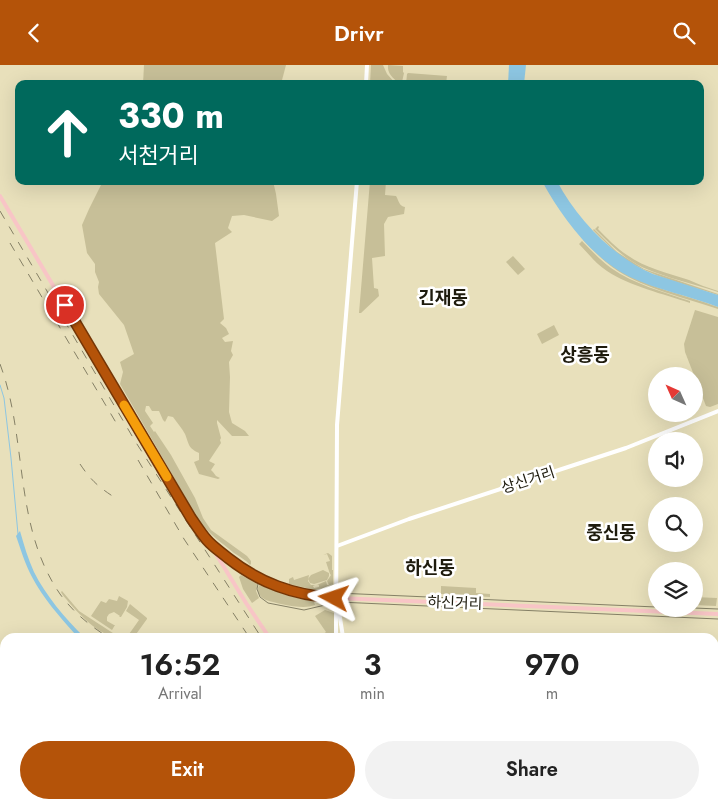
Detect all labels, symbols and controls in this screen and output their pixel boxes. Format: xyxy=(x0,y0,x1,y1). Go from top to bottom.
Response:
text: Drivr xyxy=(334,17,384,49)
icon: back xyxy=(20,19,48,47)
icon: search xyxy=(670,19,698,47)
text: 330 m xyxy=(118,91,224,141)
icon: ahead xyxy=(35,100,100,165)
text: 서천거리 xyxy=(118,139,199,171)
pin xyxy=(44,284,86,326)
district label: 긴재동 xyxy=(418,285,468,311)
icon: arrive xyxy=(51,291,79,319)
district label: 상흥동 xyxy=(560,342,610,368)
north arrow xyxy=(648,367,702,423)
map controls xyxy=(648,367,703,617)
button: sound xyxy=(648,432,703,487)
street label: 상신거리 xyxy=(498,461,558,499)
button: search xyxy=(648,497,703,552)
district label: 중신동 xyxy=(586,520,636,546)
district label: 하신동 xyxy=(405,555,455,581)
button: layers xyxy=(648,562,703,617)
position arrow xyxy=(307,571,359,623)
street label: 하신거리 xyxy=(427,591,483,615)
text: 16:52 xyxy=(140,643,220,686)
text: 3 xyxy=(363,643,381,686)
text: 970 xyxy=(525,643,579,686)
text: Arrival xyxy=(158,682,202,705)
text: min xyxy=(360,682,385,705)
text: m xyxy=(546,682,558,705)
button: Exit xyxy=(20,741,355,799)
button: Share xyxy=(365,741,699,799)

